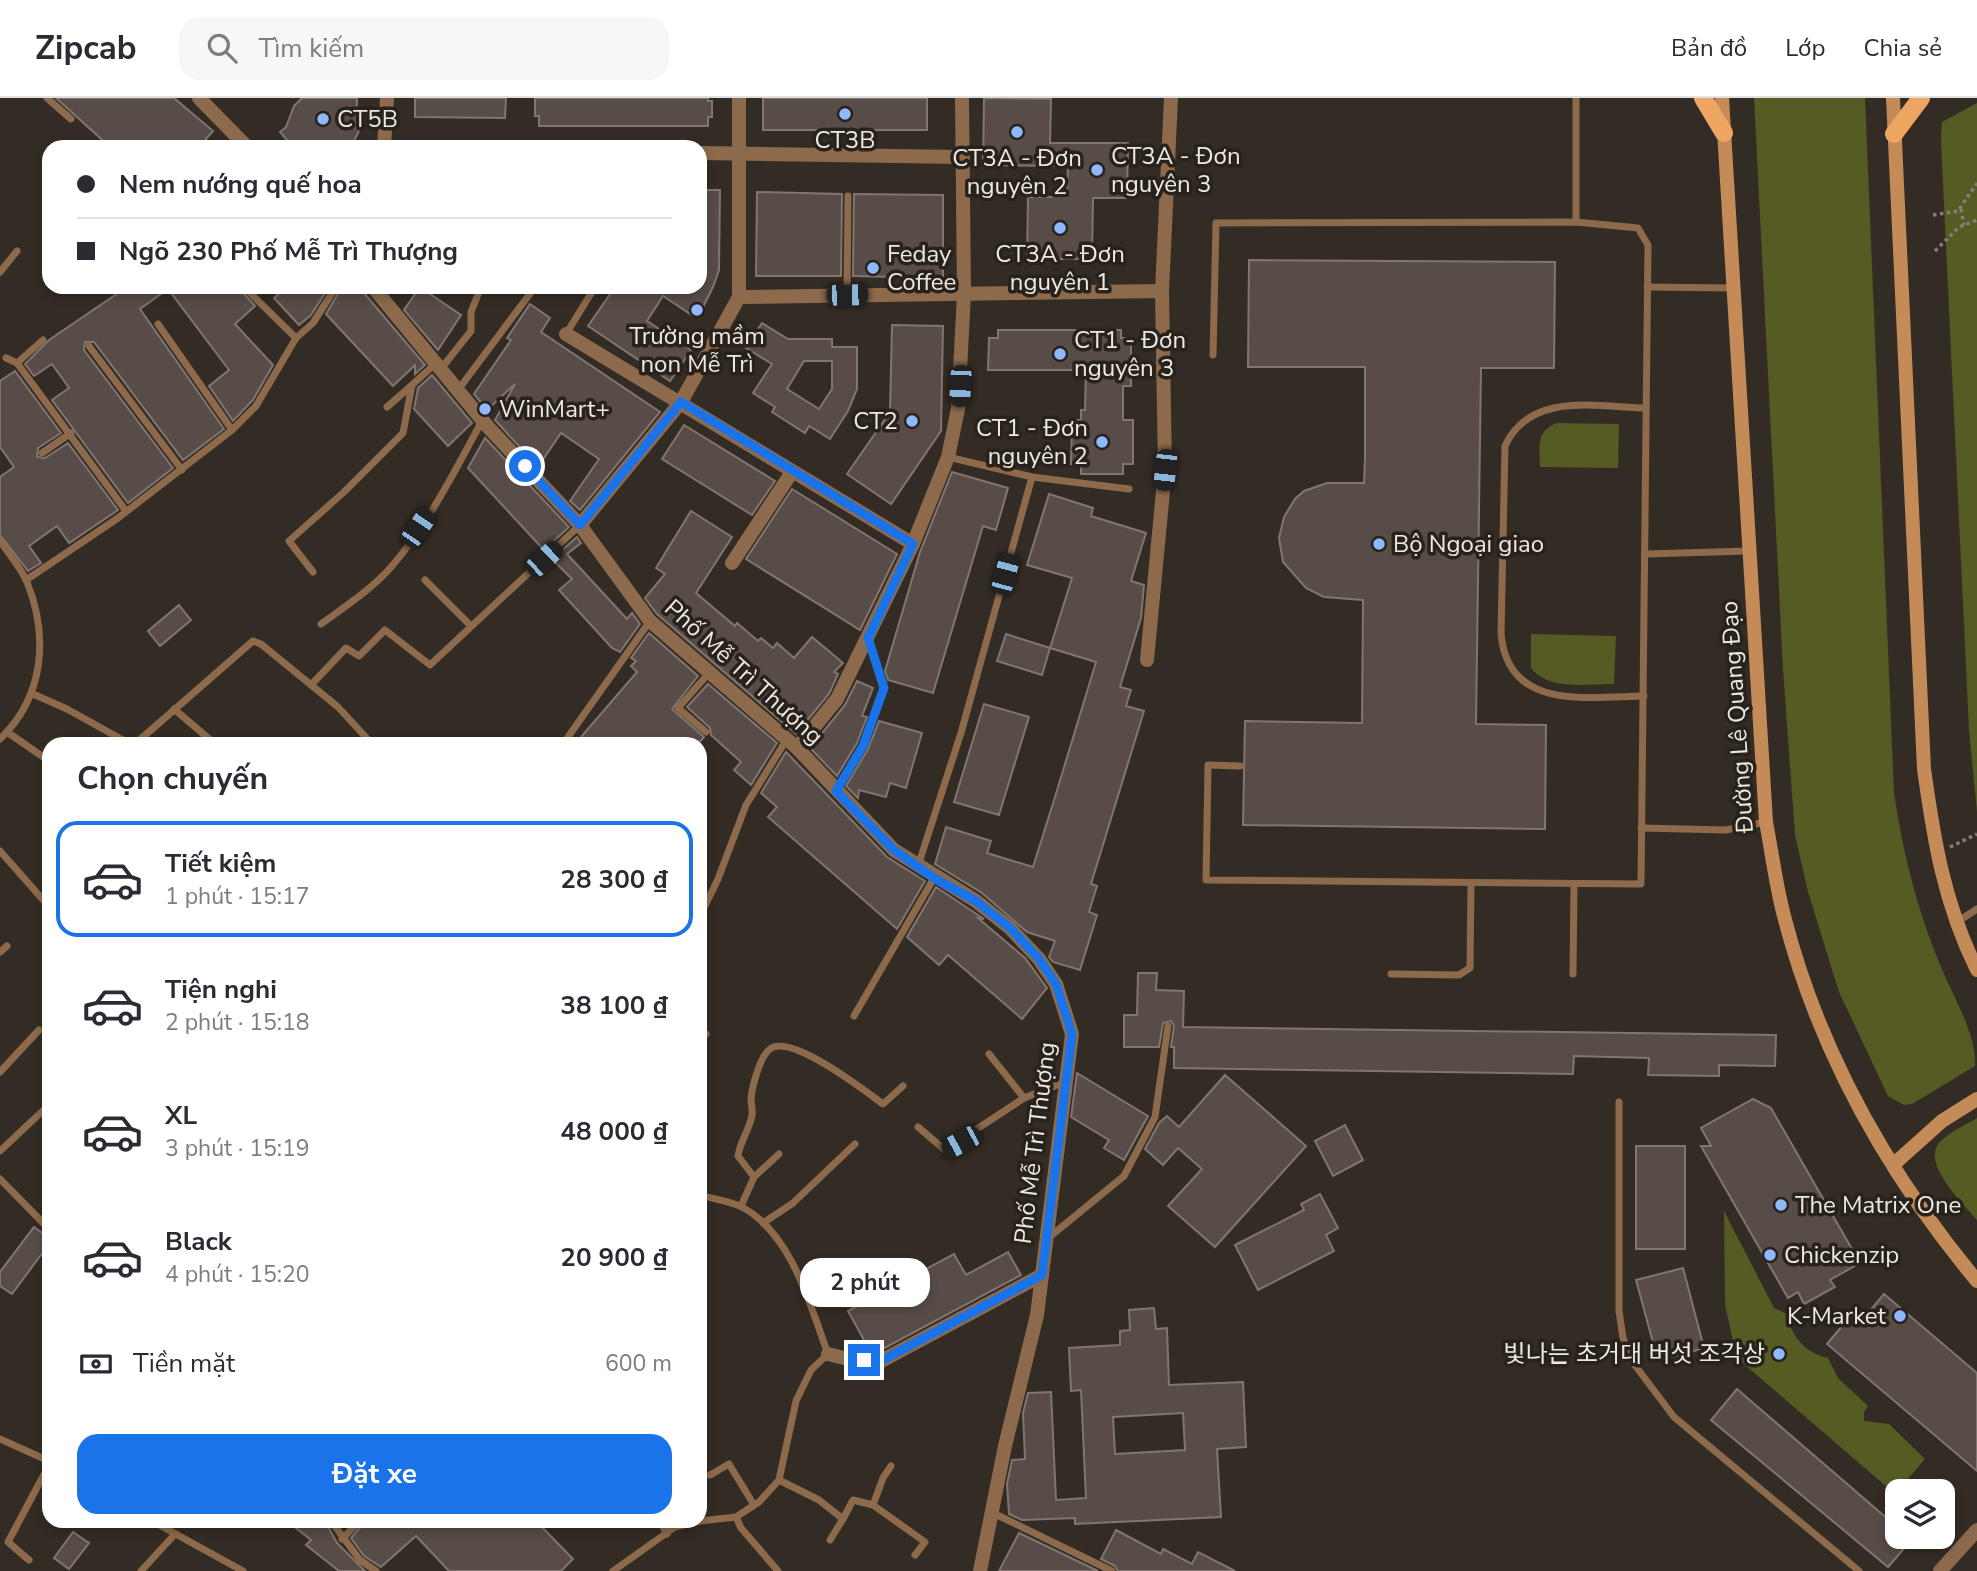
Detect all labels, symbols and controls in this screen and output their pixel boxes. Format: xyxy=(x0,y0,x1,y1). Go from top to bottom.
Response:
search box xyxy=(179,17,669,80)
text: Zipcab xyxy=(35,26,137,71)
icon: search xyxy=(203,29,241,67)
text: Tìm kiếm xyxy=(259,31,364,66)
text: Bản đồ xyxy=(1671,32,1747,64)
text: Lớp xyxy=(1785,32,1825,64)
text: Chia sẻ xyxy=(1863,32,1942,64)
place label: CT5B xyxy=(337,103,398,135)
marker: CT3B xyxy=(837,106,853,122)
marker: CT5B xyxy=(315,111,331,127)
place label: CT3B xyxy=(815,124,875,156)
marker: CT3A - Đơn nguyên 2 xyxy=(1009,124,1025,140)
place label: CT3A - Đơn nguyên 3 xyxy=(1111,140,1241,200)
place label: CT3A - Đơn nguyên 2 xyxy=(952,142,1082,202)
marker: CT3A - Đơn nguyên 3 xyxy=(1089,162,1105,178)
text: Nem nướng quế hoa xyxy=(119,167,362,202)
marker: CT3A - Đơn nguyên 1 xyxy=(1052,220,1068,236)
text: Ngõ 230 Phố Mễ Trì Thượng xyxy=(119,234,458,269)
place label: Feday Coffee xyxy=(887,238,956,298)
place label: CT3A - Đơn nguyên 1 xyxy=(995,238,1125,298)
marker: Feday Coffee xyxy=(865,260,881,276)
car xyxy=(826,284,869,306)
marker: Trường mầm non Mễ Trì xyxy=(689,302,705,318)
place label: Trường mầm non Mễ Trì xyxy=(629,320,765,380)
place label: CT1 - Đơn nguyên 3 xyxy=(1074,324,1186,384)
marker: CT1 - Đơn nguyên 3 xyxy=(1052,346,1068,362)
car xyxy=(949,364,972,408)
place label: WinMart+ xyxy=(499,393,610,425)
marker: WinMart+ xyxy=(477,401,493,417)
place label: CT2 xyxy=(853,405,898,437)
place label: CT1 - Đơn nguyên 2 xyxy=(976,412,1088,472)
marker: CT2 xyxy=(904,413,920,429)
marker: CT1 - Đơn nguyên 2 xyxy=(1094,434,1110,450)
car xyxy=(1153,448,1178,492)
route start xyxy=(509,450,541,482)
car xyxy=(398,505,439,551)
place label: Bộ Ngoại giao xyxy=(1393,528,1544,560)
marker: Bộ Ngoại giao xyxy=(1371,536,1387,552)
car xyxy=(522,537,567,581)
car xyxy=(990,551,1021,597)
street label: Phố Mễ Trì Thượng xyxy=(658,592,830,752)
street label: Đường Lê Quang Đạo xyxy=(1713,600,1761,835)
text: Chọn chuyến xyxy=(77,757,268,800)
text: Tiết kiệm xyxy=(165,846,276,881)
icon: car xyxy=(81,848,144,911)
text: 28 300 ₫ xyxy=(560,862,668,897)
text: 1 phút · 15:17 xyxy=(165,881,310,912)
text: Tiện nghi xyxy=(165,972,277,1007)
icon: car xyxy=(81,974,144,1037)
text: 38 100 ₫ xyxy=(560,988,668,1023)
text: 2 phút · 15:18 xyxy=(165,1007,310,1038)
street label: Phố Mễ Trì Thượng xyxy=(1007,1040,1063,1246)
text: XL xyxy=(165,1098,197,1133)
icon: car xyxy=(81,1100,144,1163)
text: 48 000 ₫ xyxy=(560,1114,668,1149)
car xyxy=(938,1123,985,1161)
text: 3 phút · 15:19 xyxy=(165,1133,310,1164)
place label: The Matrix One xyxy=(1795,1189,1961,1221)
marker: The Matrix One xyxy=(1773,1197,1789,1213)
text: Black xyxy=(165,1224,232,1259)
icon: car xyxy=(81,1226,144,1289)
place label: Chickenzip xyxy=(1784,1239,1899,1271)
text: 20 900 ₫ xyxy=(560,1240,668,1275)
marker: Chickenzip xyxy=(1762,1247,1778,1263)
callout: 2 phút xyxy=(799,1258,929,1308)
text: 4 phút · 15:20 xyxy=(165,1259,310,1290)
text: 2 phút xyxy=(830,1267,900,1298)
place label: K-Market xyxy=(1787,1300,1887,1332)
marker: K-Market xyxy=(1892,1308,1908,1324)
place label: 빛나는 초거대 버섯 조각상 xyxy=(1504,1338,1765,1370)
route end xyxy=(848,1344,880,1376)
icon: cash xyxy=(77,1345,115,1383)
text: Tiền mặt xyxy=(133,1346,235,1381)
marker: 빛나는 초거대 버섯 조각상 xyxy=(1771,1346,1787,1362)
text: 600 m xyxy=(605,1348,672,1379)
button: Đặt xe xyxy=(77,1434,672,1514)
map controls xyxy=(1885,1479,1955,1549)
button: layers xyxy=(1885,1479,1955,1549)

